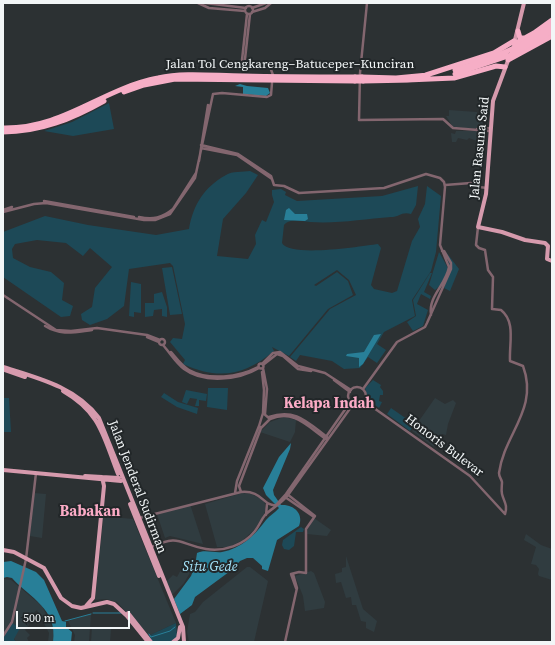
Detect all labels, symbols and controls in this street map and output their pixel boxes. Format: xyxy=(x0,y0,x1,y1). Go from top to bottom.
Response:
street label: Jalan Tol Cengkareng–Batuceper–Kunciran xyxy=(166,57,414,73)
street label: Jalan Rasuna Said xyxy=(467,96,493,200)
district label: Kelapa Indah xyxy=(283,395,375,413)
street label: Honoris Bulevar xyxy=(402,411,486,481)
street label: Jalan Jenderal Sudirman xyxy=(104,418,170,556)
district label: Babakan xyxy=(60,503,120,521)
water label: Situ Gede xyxy=(183,559,237,575)
scale bar xyxy=(18,603,132,629)
text: 500 m xyxy=(23,610,55,626)

